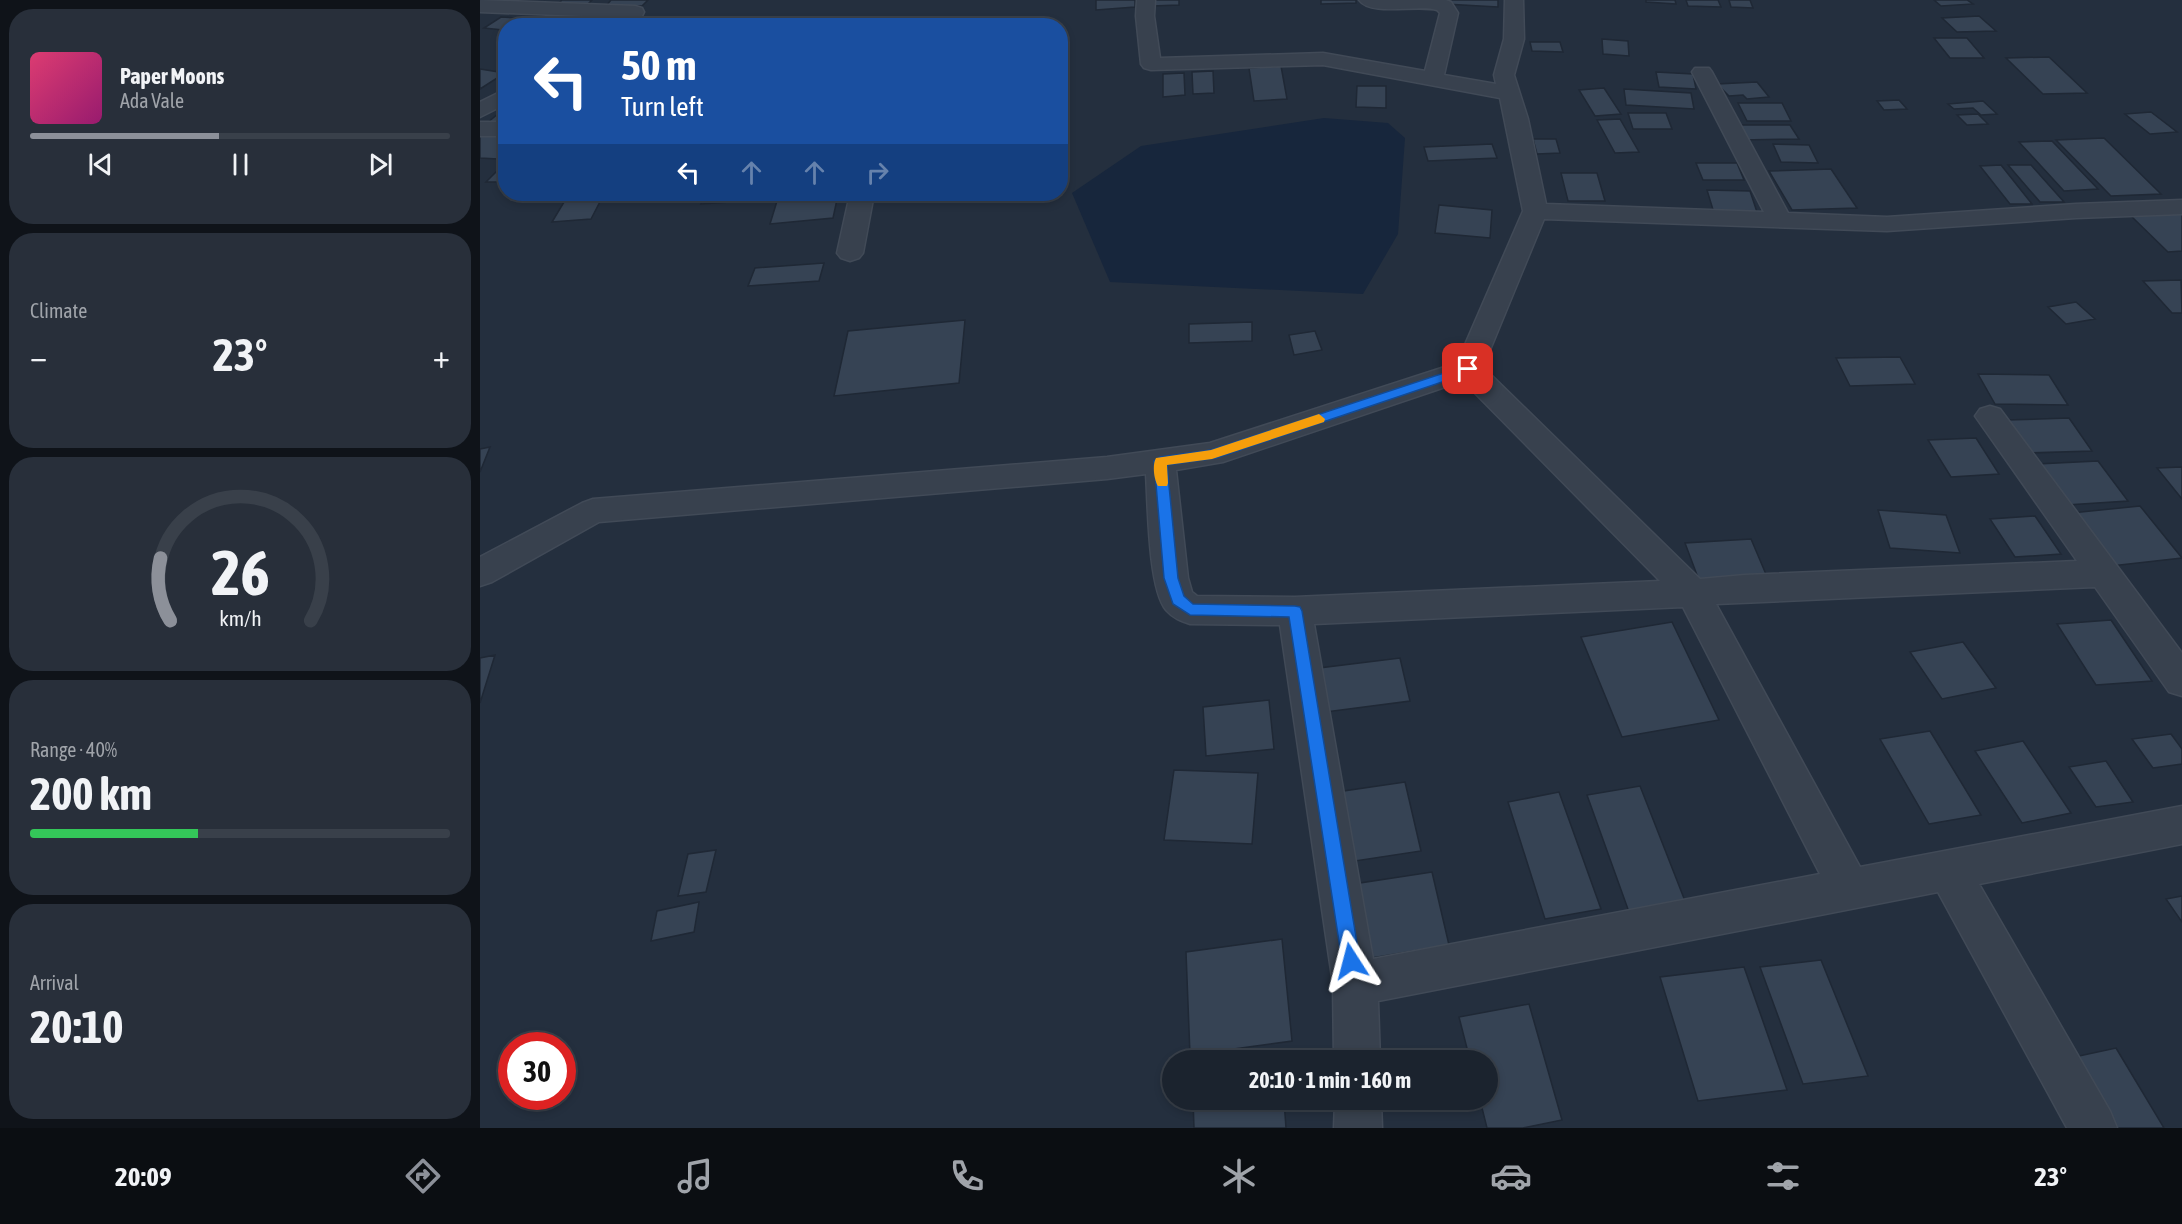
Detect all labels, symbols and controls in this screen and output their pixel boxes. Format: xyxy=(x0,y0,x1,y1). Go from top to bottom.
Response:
text: 50 m xyxy=(621,41,696,89)
icon: left xyxy=(522,42,600,120)
text: Paper Moons xyxy=(120,63,224,89)
text: Ada Vale xyxy=(120,89,184,112)
text: Turn left xyxy=(621,91,704,122)
icon: previous xyxy=(84,148,117,181)
icon: pause xyxy=(224,148,257,181)
icon: next xyxy=(364,148,397,181)
icon: left xyxy=(672,156,705,189)
icon: ahead xyxy=(735,156,768,189)
icon: ahead xyxy=(798,156,831,189)
icon: right xyxy=(861,156,894,189)
text: Climate xyxy=(30,299,87,322)
text: 23° xyxy=(213,329,267,381)
text: − xyxy=(30,337,47,375)
text: + xyxy=(433,337,450,375)
pin xyxy=(1442,343,1493,394)
icon: arrive xyxy=(1451,352,1484,385)
text: 26 xyxy=(211,537,269,608)
text: km/h xyxy=(219,606,261,631)
text: Range · 40% xyxy=(30,738,117,761)
text: 200 km xyxy=(30,768,152,820)
position arrow xyxy=(1319,929,1383,993)
text: Arrival xyxy=(30,971,79,994)
text: 20:10 xyxy=(30,1001,124,1053)
speed limit sign: 30 xyxy=(498,1032,576,1110)
text: 20:10 · 1 min · 160 m xyxy=(1249,1067,1411,1093)
icon: directions xyxy=(402,1155,444,1197)
icon: music xyxy=(674,1155,716,1197)
icon: phone xyxy=(946,1155,988,1197)
icon: climate xyxy=(1218,1155,1260,1197)
icon: car xyxy=(1490,1155,1532,1197)
icon: filters xyxy=(1762,1155,1804,1197)
text: 20:09 xyxy=(115,1161,172,1192)
text: 23° xyxy=(2034,1161,2067,1192)

